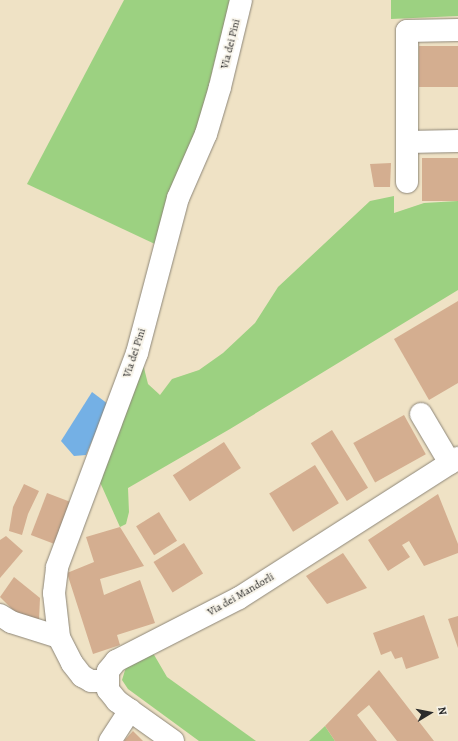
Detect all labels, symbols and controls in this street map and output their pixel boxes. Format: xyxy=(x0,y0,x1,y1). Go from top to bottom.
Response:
street label: Via dei Pini xyxy=(218,18,244,70)
street label: Via dei Pini xyxy=(121,327,149,379)
street label: Via dei Mandorli xyxy=(205,571,277,619)
north arrow xyxy=(410,693,450,733)
text: N xyxy=(434,706,450,716)

